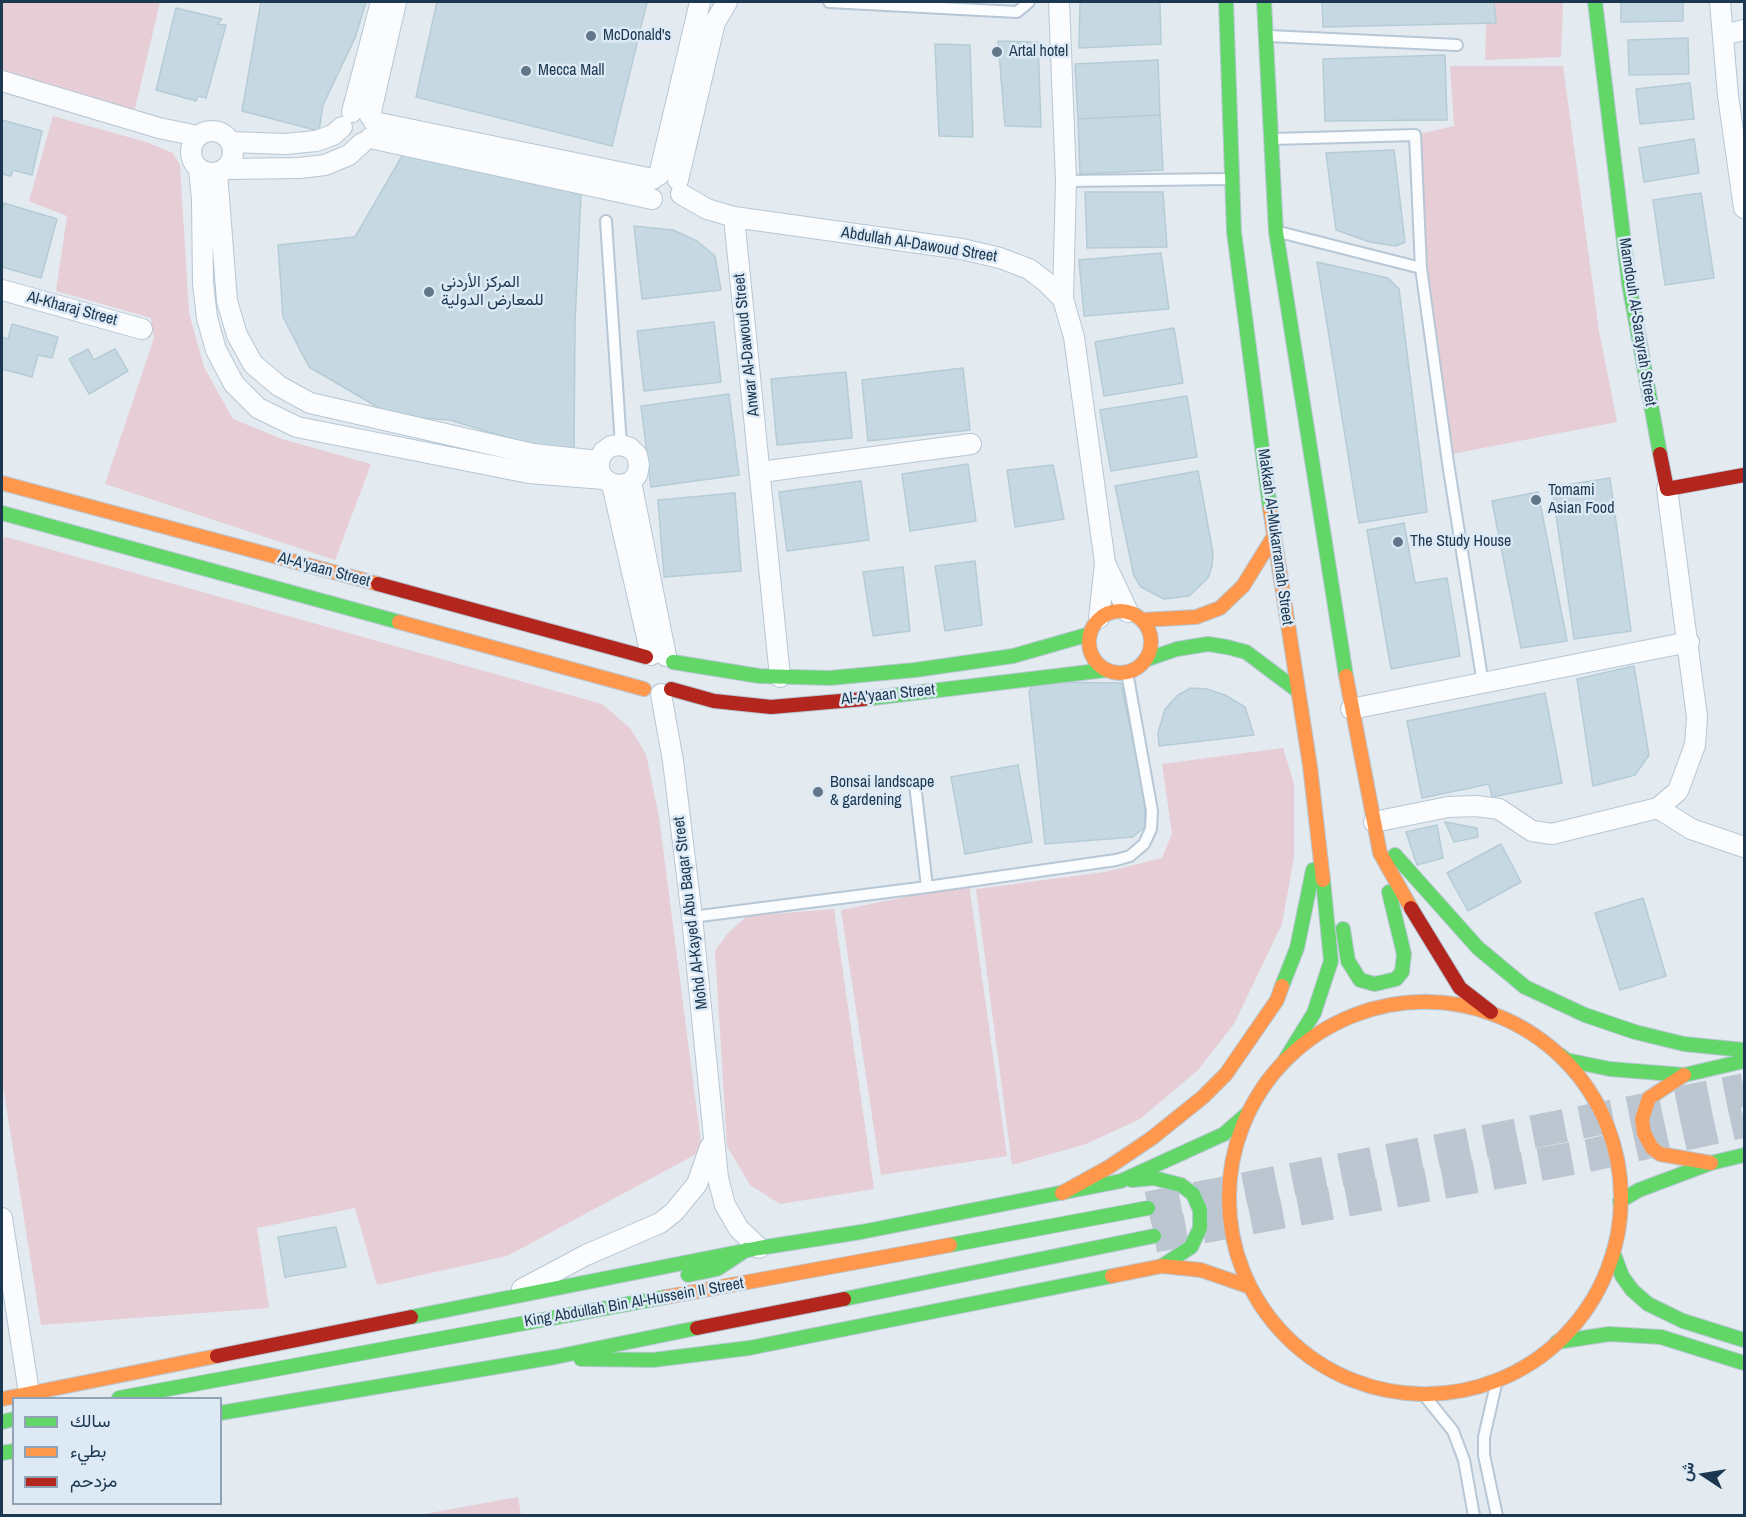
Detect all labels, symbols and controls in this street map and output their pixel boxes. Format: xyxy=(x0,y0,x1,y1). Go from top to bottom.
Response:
place label: McDonald's xyxy=(603,26,671,46)
marker: McDonald's xyxy=(584,29,598,43)
place label: Artal hotel xyxy=(1009,42,1068,62)
marker: Artal hotel xyxy=(990,45,1004,59)
place label: Mecca Mall xyxy=(538,61,604,81)
marker: Mecca Mall xyxy=(519,64,533,78)
street label: Abdullah Al-Dawoud Street xyxy=(840,223,998,267)
street label: Mamdouh Al-Sarayrah Street xyxy=(1614,237,1660,407)
place label: المركز الأردني للمعارض الدولية xyxy=(441,273,544,311)
street label: Anwar Al-Dawoud Street xyxy=(730,273,764,417)
marker: المركز الأردني للمعارض الدولية xyxy=(422,285,436,299)
street label: Al-Kharaj Street xyxy=(25,288,119,330)
street label: Makkah Al-Mukarramah Street xyxy=(1253,448,1297,626)
place label: Tomami Asian Food xyxy=(1548,481,1614,519)
marker: Tomami Asian Food xyxy=(1529,493,1543,507)
place label: The Study House xyxy=(1410,532,1511,552)
marker: The Study House xyxy=(1391,535,1405,549)
street label: Al-A'yaan Street xyxy=(276,549,372,591)
street label: Al-A'yaan Street xyxy=(840,681,936,709)
place label: Bonsai landscape & gardening xyxy=(830,773,934,811)
marker: Bonsai landscape & gardening xyxy=(811,785,825,799)
street label: Mohd Al-Kayed Abu Baqar Street xyxy=(670,816,712,1010)
street label: King Abdullah Bin Al-Hussein II Street xyxy=(523,1274,745,1332)
legend xyxy=(12,1397,222,1505)
text: سالك xyxy=(70,1408,110,1433)
text: بطيء xyxy=(70,1438,106,1463)
north arrow xyxy=(1674,1445,1734,1505)
text: ش xyxy=(1674,1460,1699,1483)
text: مزدحم xyxy=(70,1468,117,1493)

